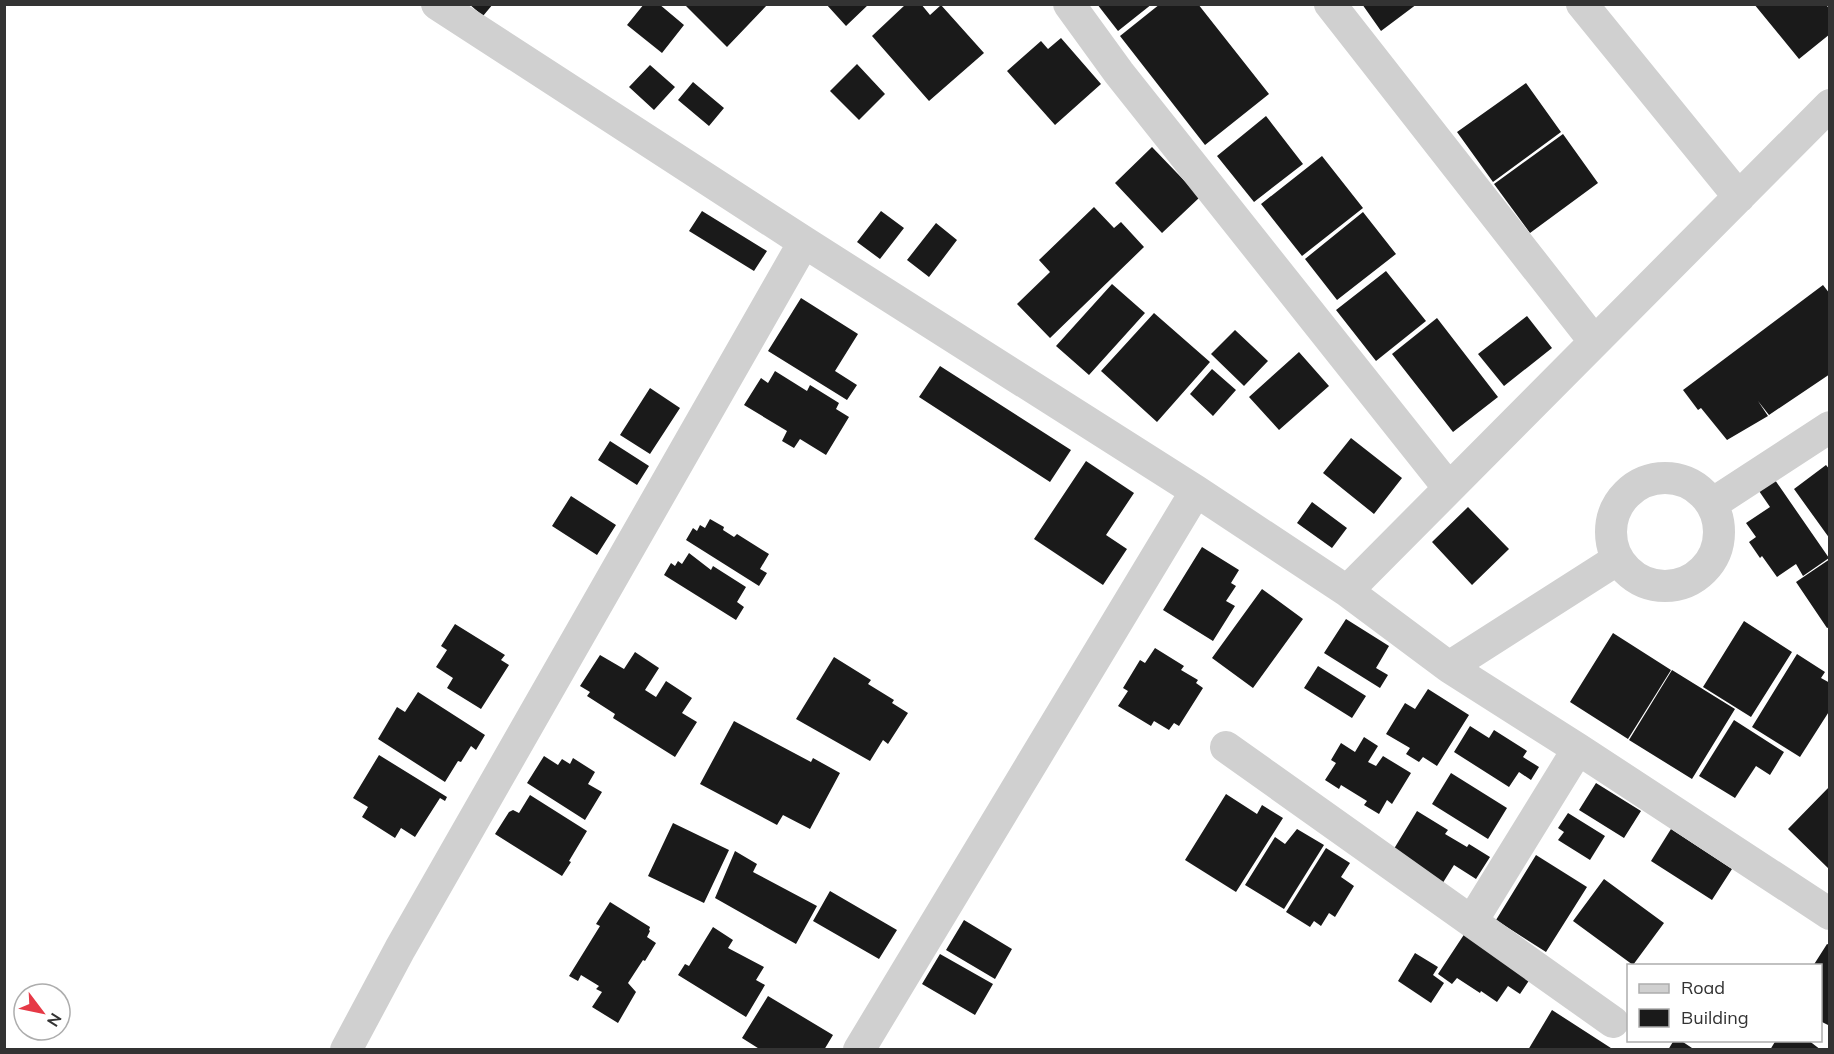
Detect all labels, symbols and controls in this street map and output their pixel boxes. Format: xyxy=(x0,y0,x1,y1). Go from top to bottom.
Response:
legend xyxy=(1627,964,1822,1042)
text: Road xyxy=(1681,976,1725,999)
north arrow xyxy=(12,982,72,1042)
text: Building xyxy=(1681,1006,1749,1029)
text: N xyxy=(43,1010,66,1030)

